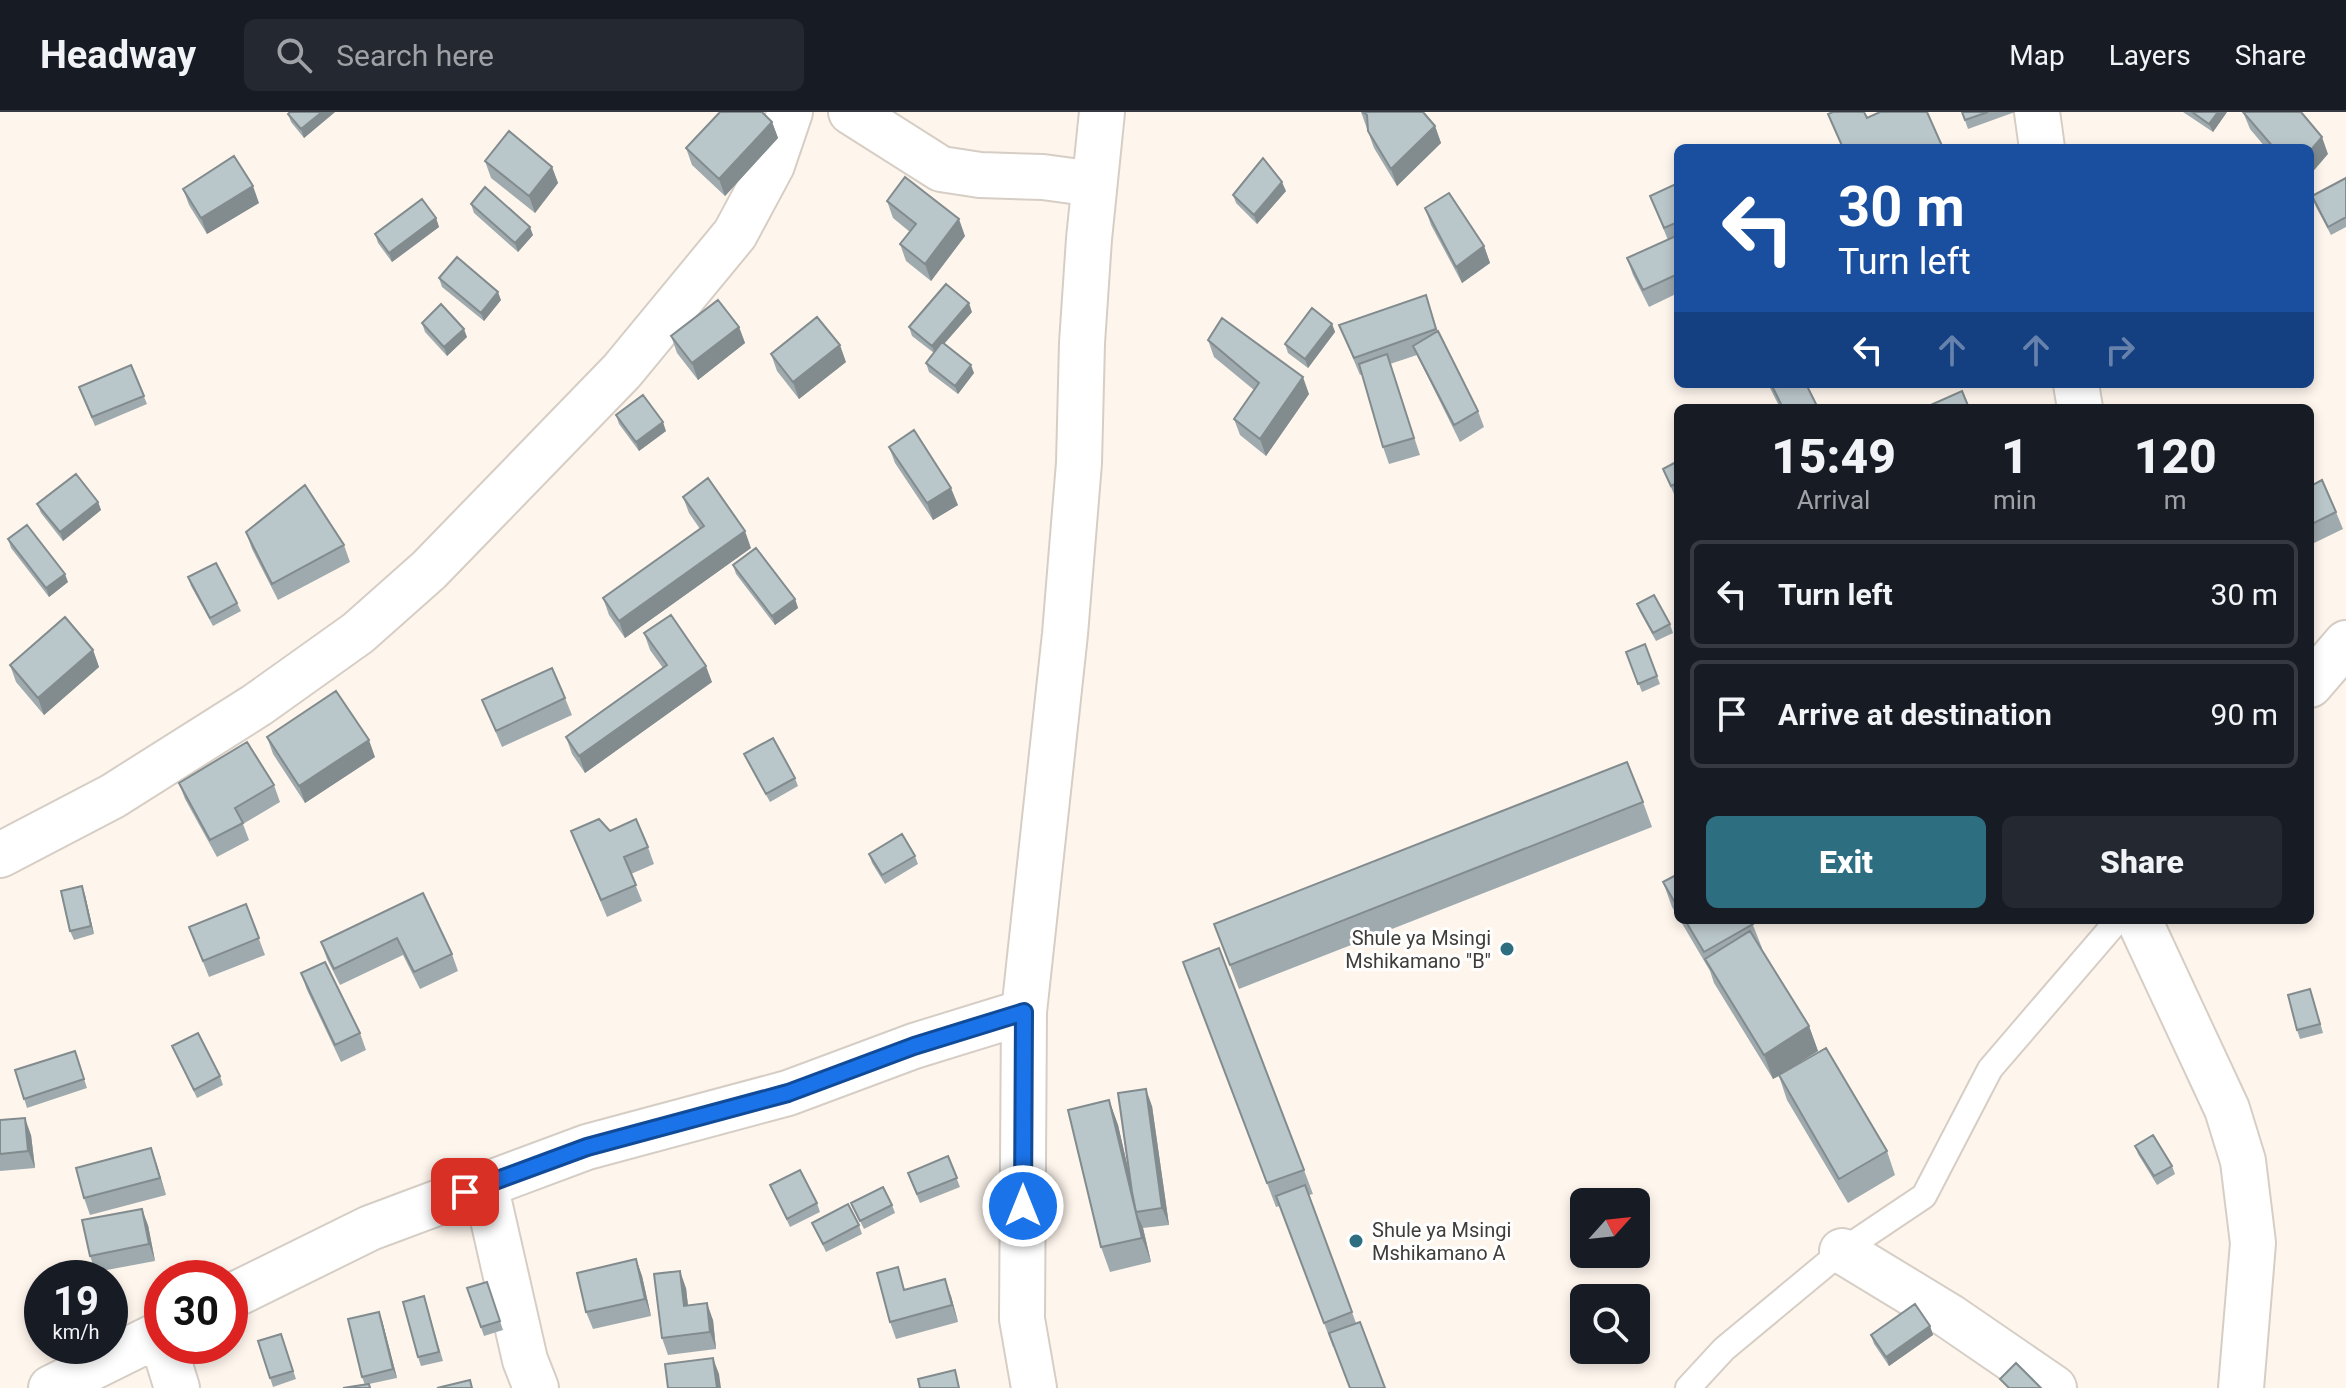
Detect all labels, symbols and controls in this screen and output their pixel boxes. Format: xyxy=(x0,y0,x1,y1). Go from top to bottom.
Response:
search box xyxy=(244,19,804,91)
text: Headway xyxy=(40,33,196,77)
icon: search xyxy=(272,33,316,77)
text: Search here xyxy=(336,38,494,73)
text: Map xyxy=(2009,39,2065,72)
text: Layers xyxy=(2109,39,2191,72)
text: Share xyxy=(2235,39,2306,72)
text: 30 m xyxy=(1838,174,1965,240)
icon: left xyxy=(1706,176,1810,280)
text: Turn left xyxy=(1838,241,1971,283)
icon: left xyxy=(1846,328,1890,372)
icon: ahead xyxy=(1930,328,1974,372)
icon: ahead xyxy=(2014,328,2058,372)
icon: right xyxy=(2098,328,2142,372)
text: 15:49 xyxy=(1771,428,1896,485)
text: 1 xyxy=(2001,428,2029,485)
text: 120 xyxy=(2134,428,2217,485)
text: Arrival xyxy=(1797,485,1870,515)
text: min xyxy=(1993,485,2037,515)
text: m xyxy=(2164,485,2187,515)
icon: left xyxy=(1710,572,1754,616)
text: Turn left xyxy=(1778,577,1893,612)
text: 30 m xyxy=(2211,577,2278,612)
icon: arrive xyxy=(1710,692,1754,736)
text: Arrive at destination xyxy=(1778,697,2052,732)
text: 90 m xyxy=(2211,697,2278,732)
button: Exit xyxy=(1706,816,1986,908)
button: Share xyxy=(2002,816,2282,908)
place label: Shule ya Msingi Mshikamano "B" xyxy=(1345,926,1491,973)
marker: Shule ya Msingi Mshikamano "B" xyxy=(1498,940,1516,958)
pin xyxy=(431,1158,499,1226)
position arrow xyxy=(981,1164,1065,1248)
icon: arrive xyxy=(443,1170,487,1214)
north arrow xyxy=(1570,1188,1650,1268)
map controls xyxy=(1570,1188,1650,1364)
place label: Shule ya Msingi Mshikamano A xyxy=(1372,1218,1511,1265)
marker: Shule ya Msingi Mshikamano A xyxy=(1347,1232,1365,1250)
speed limit sign: 30 xyxy=(144,1260,248,1364)
text: 19 xyxy=(53,1278,99,1325)
button: search xyxy=(1570,1284,1650,1364)
text: km/h xyxy=(53,1320,99,1344)

